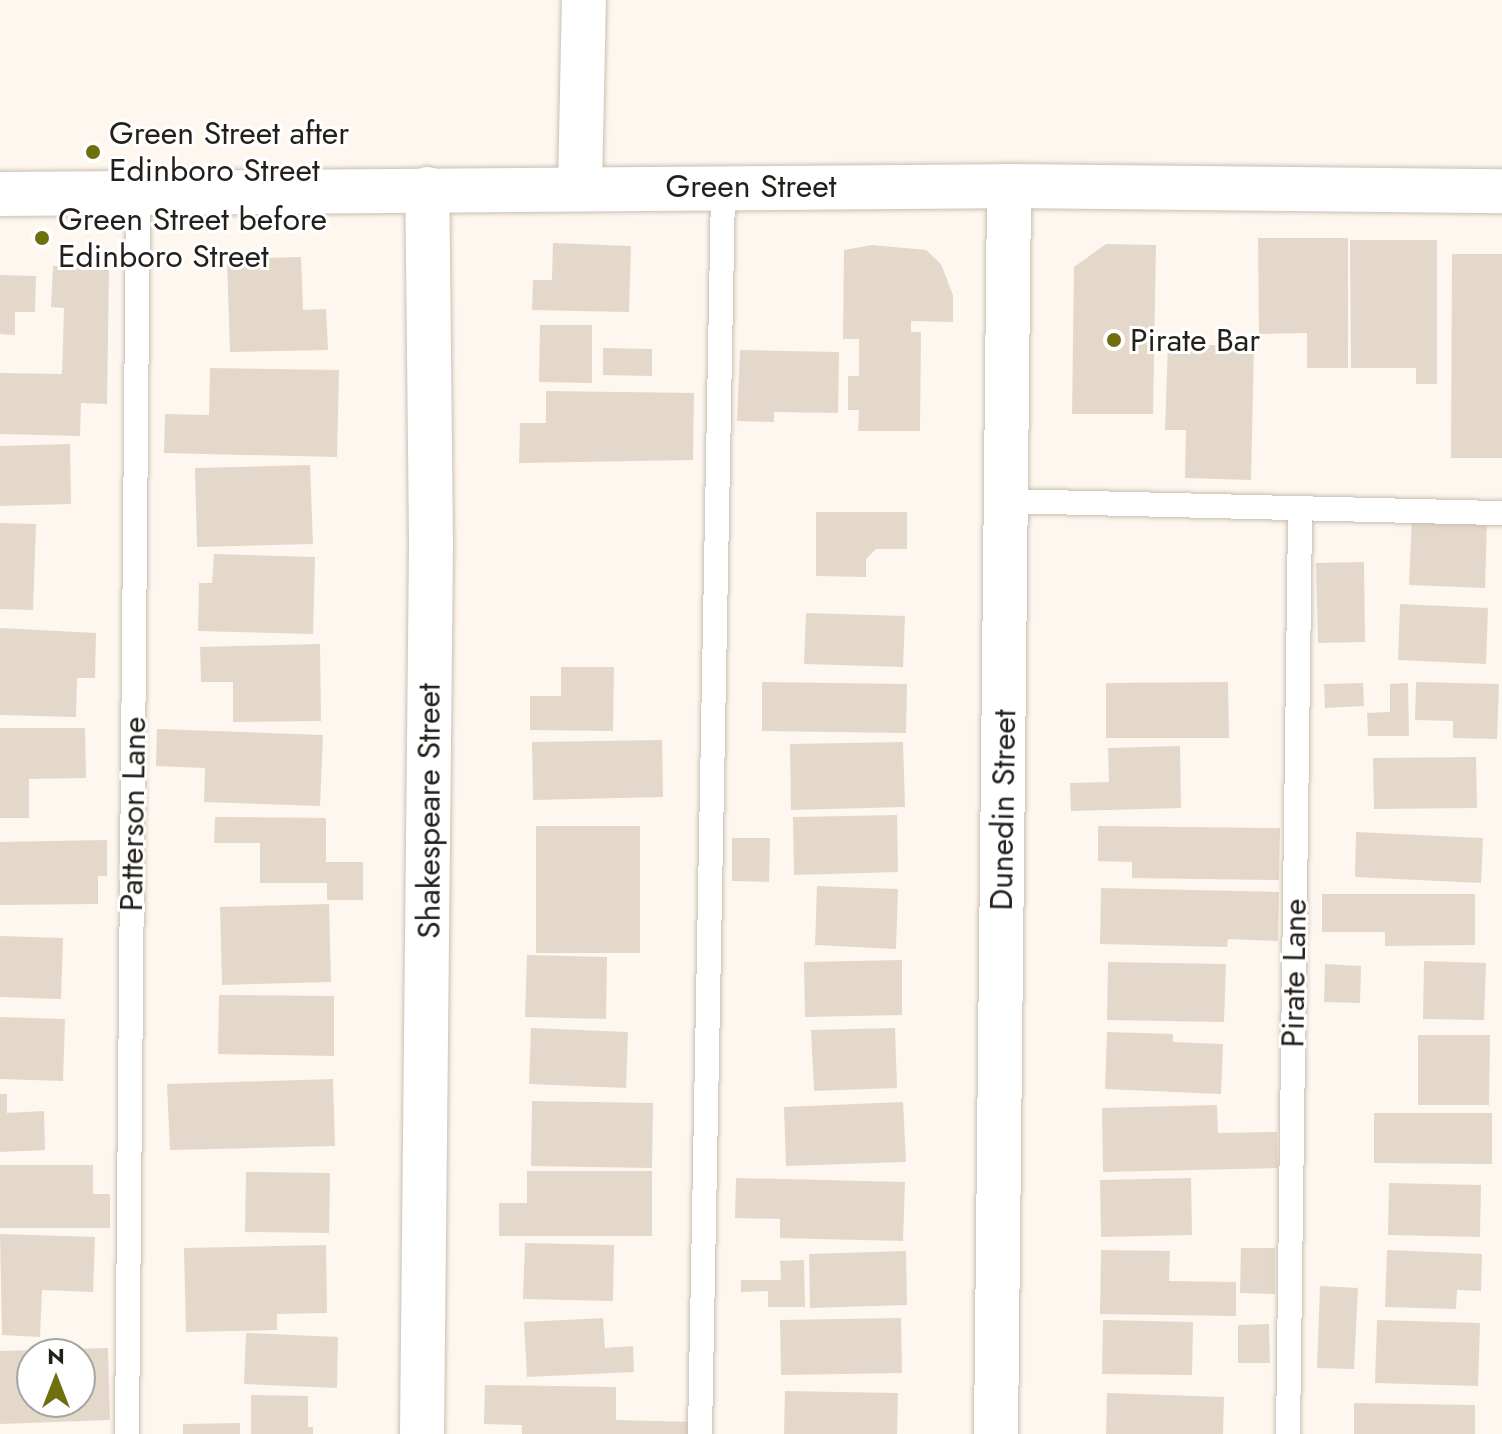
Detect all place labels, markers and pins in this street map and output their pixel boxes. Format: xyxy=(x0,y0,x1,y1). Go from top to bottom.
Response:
place label: Green Street after Edinboro Street xyxy=(109,115,349,190)
marker: Green Street after Edinboro Street xyxy=(84,143,102,161)
place label: Green Street before Edinboro Street xyxy=(58,201,327,276)
marker: Green Street before Edinboro Street xyxy=(33,229,51,247)
place label: Pirate Bar xyxy=(1130,321,1260,359)
marker: Pirate Bar xyxy=(1105,331,1123,349)

